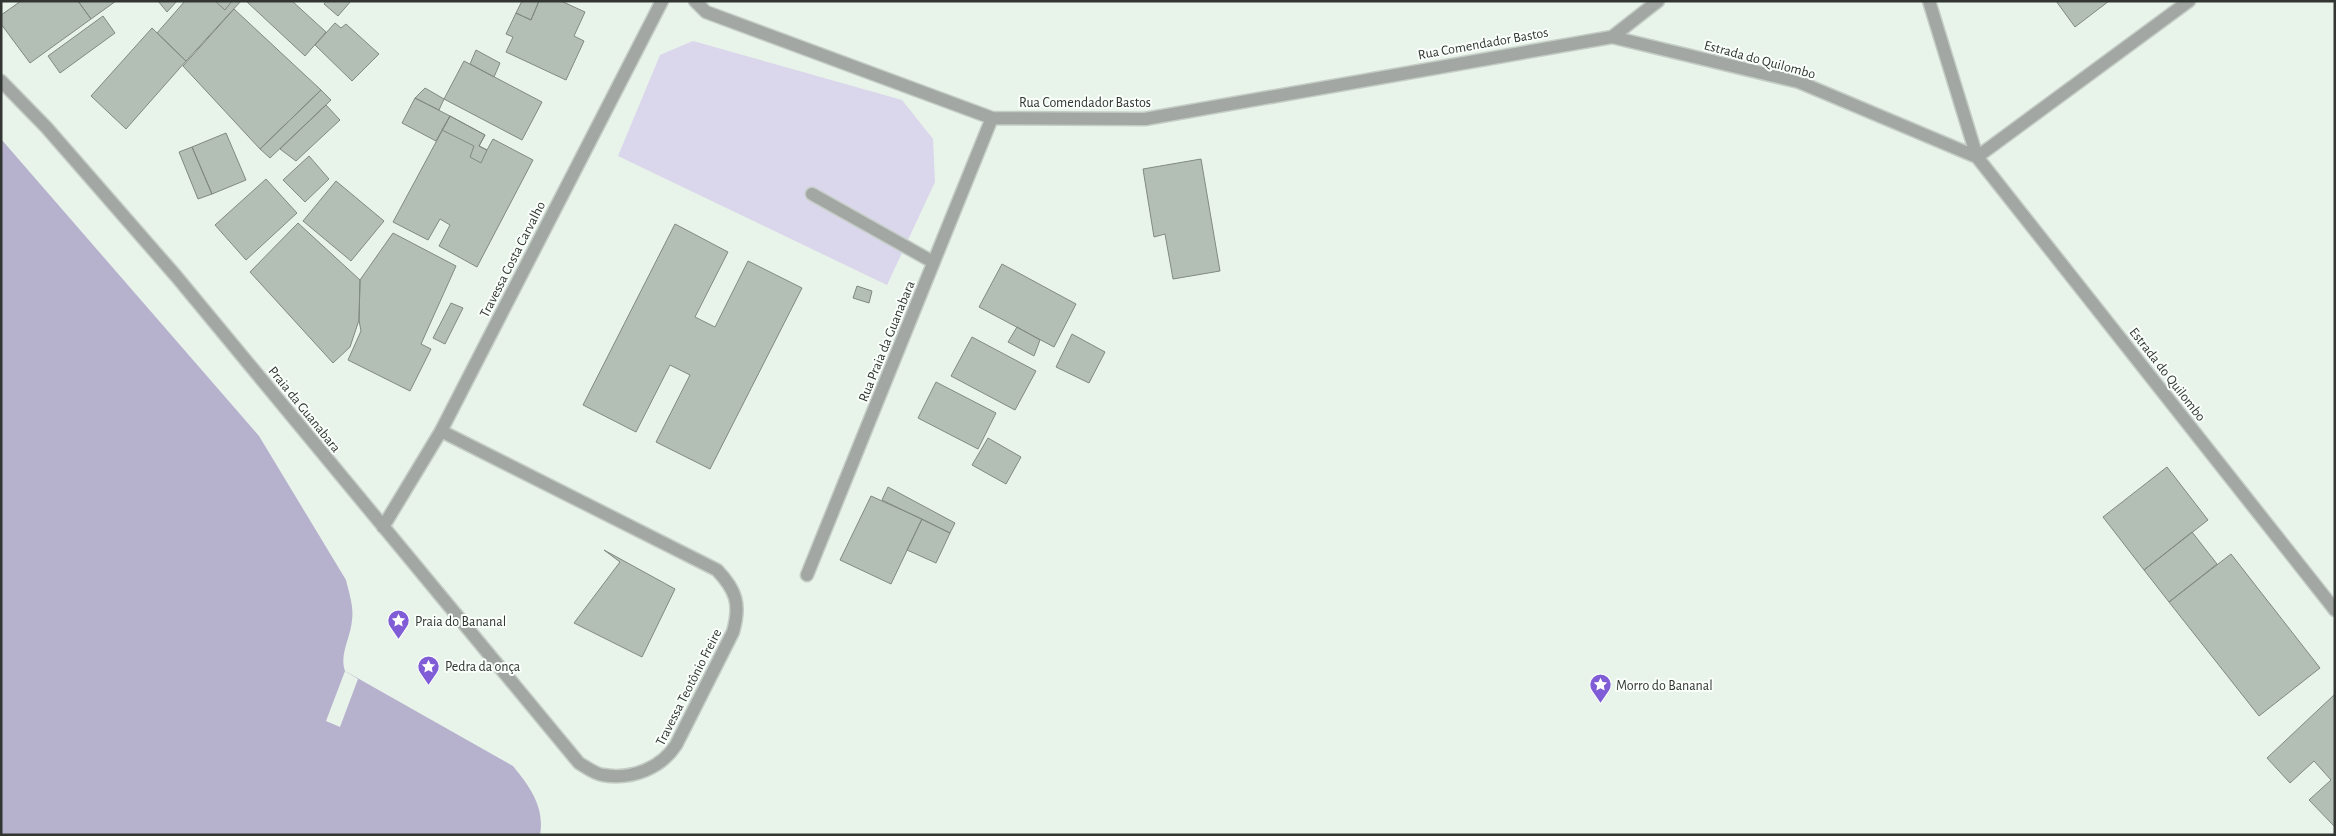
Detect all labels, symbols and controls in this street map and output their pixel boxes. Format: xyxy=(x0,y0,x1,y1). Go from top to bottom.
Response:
street label: Rua Comendador Bastos xyxy=(1417,26,1549,62)
street label: Estrada do Quilombo xyxy=(1703,38,1817,82)
street label: Rua Comendador Bastos xyxy=(1019,96,1151,110)
street label: Travessa Costa Carvalho xyxy=(478,199,548,320)
street label: Rua Praia da Guanabara xyxy=(856,278,918,404)
street label: Estrada do Quilombo xyxy=(2126,325,2208,424)
street label: Praia da Guanabara xyxy=(265,364,343,456)
place icon: Praia do Bananal xyxy=(387,609,411,640)
place label: Praia do Bananal xyxy=(415,615,506,629)
street label: Travessa Teotônio Freire xyxy=(653,627,724,748)
place icon: Pedra da onça xyxy=(417,654,441,685)
place label: Pedra da onça xyxy=(445,660,521,674)
place icon: Morro do Bananal xyxy=(1588,673,1612,704)
place label: Morro do Bananal xyxy=(1616,679,1713,693)

